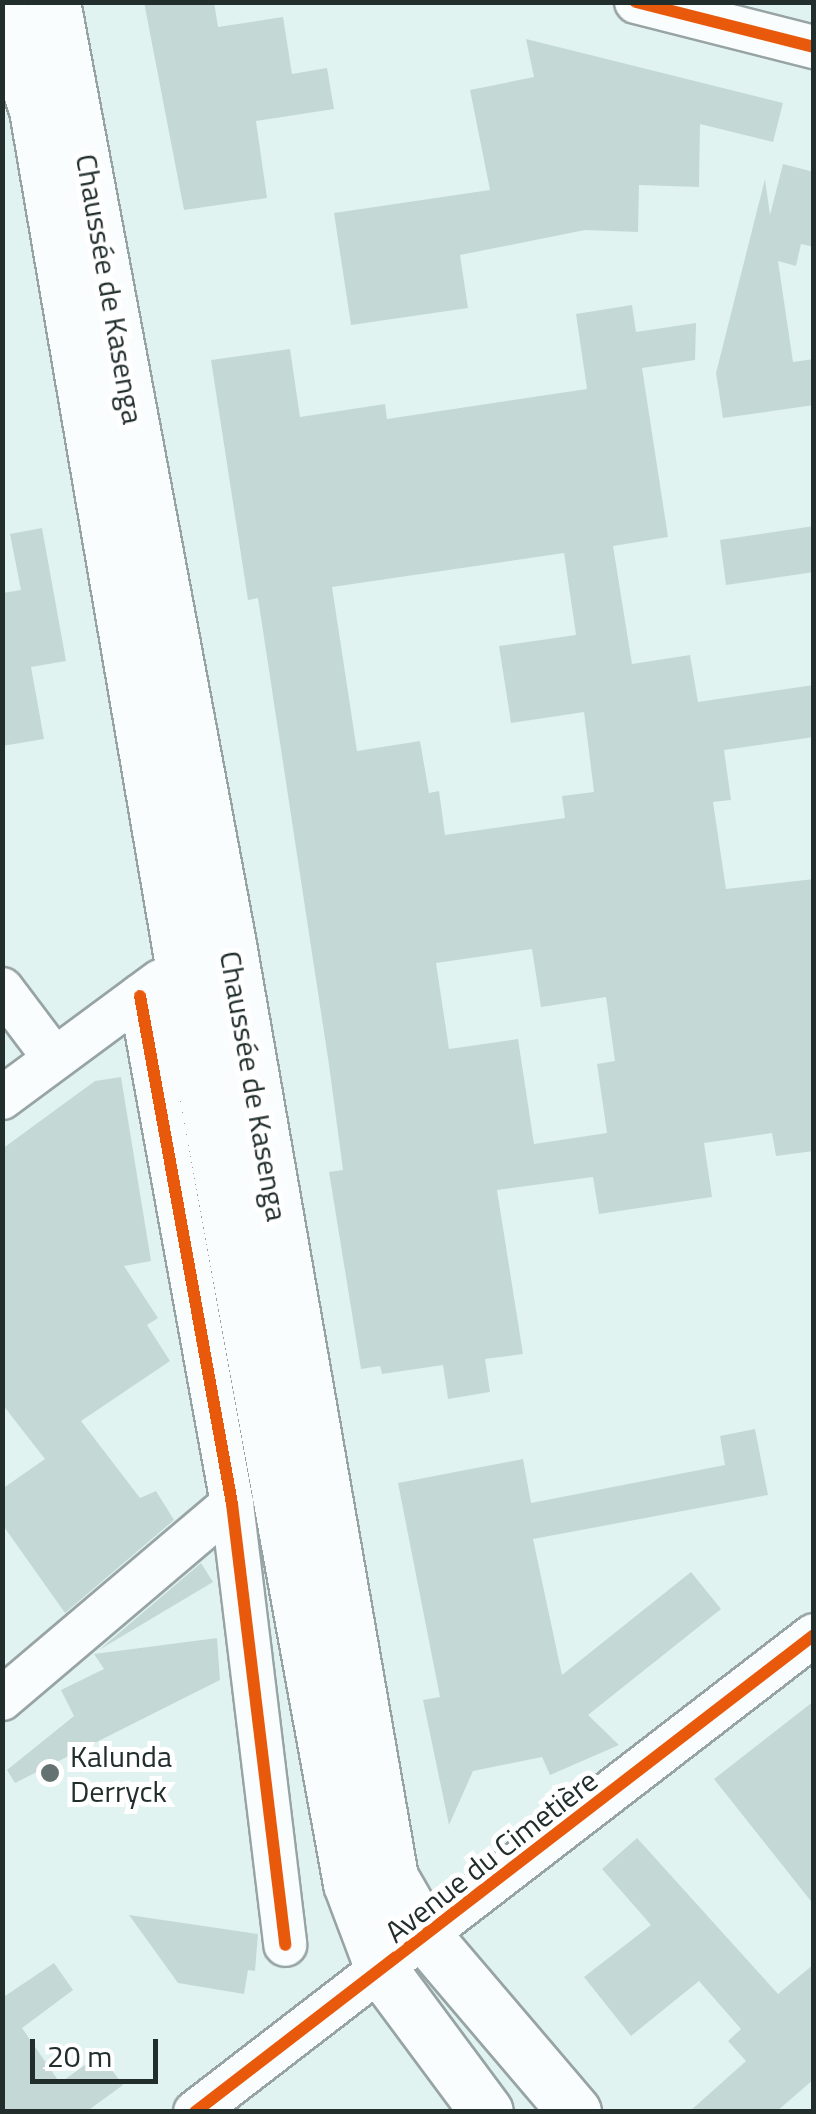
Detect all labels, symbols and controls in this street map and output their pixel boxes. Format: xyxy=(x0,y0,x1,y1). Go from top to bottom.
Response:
street label: Chaussée de Kasenga xyxy=(69,151,151,427)
street label: Chaussée de Kasenga xyxy=(213,948,295,1224)
place label: Kalunda Derryck xyxy=(70,1738,172,1808)
marker: Kalunda Derryck xyxy=(39,1762,61,1784)
street label: Avenue du Cimetière xyxy=(378,1762,604,1950)
scale bar xyxy=(35,2019,162,2081)
text: 20 m xyxy=(47,2033,112,2079)

